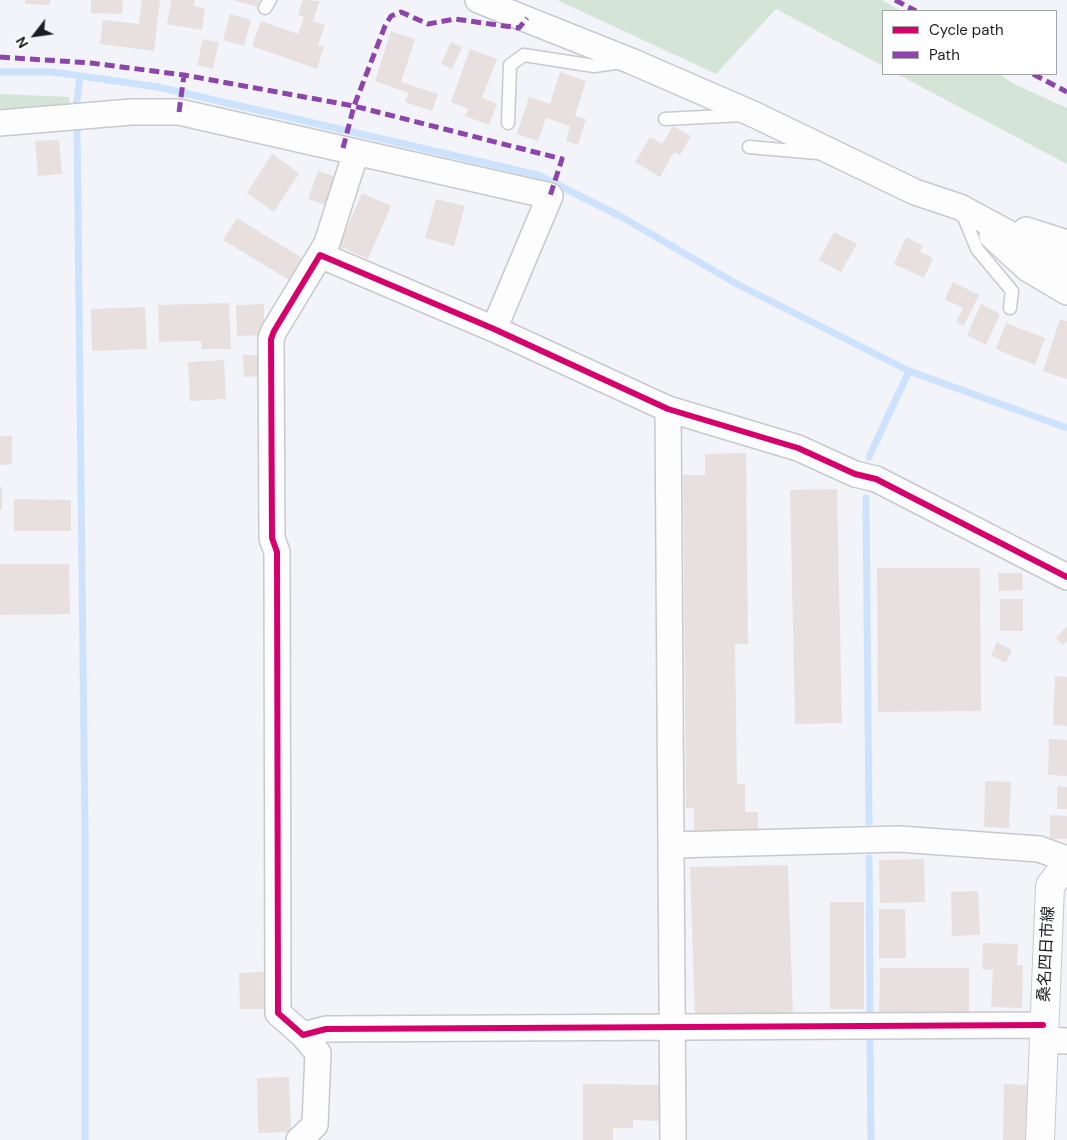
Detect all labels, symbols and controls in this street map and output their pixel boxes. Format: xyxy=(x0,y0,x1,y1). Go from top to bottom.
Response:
north arrow xyxy=(10,10,60,60)
legend xyxy=(882,10,1057,75)
text: Cycle path xyxy=(929,20,1004,40)
text: N xyxy=(12,34,32,51)
text: Path xyxy=(929,45,960,65)
street label: 桑名四日市線 xyxy=(1035,906,1059,1002)

